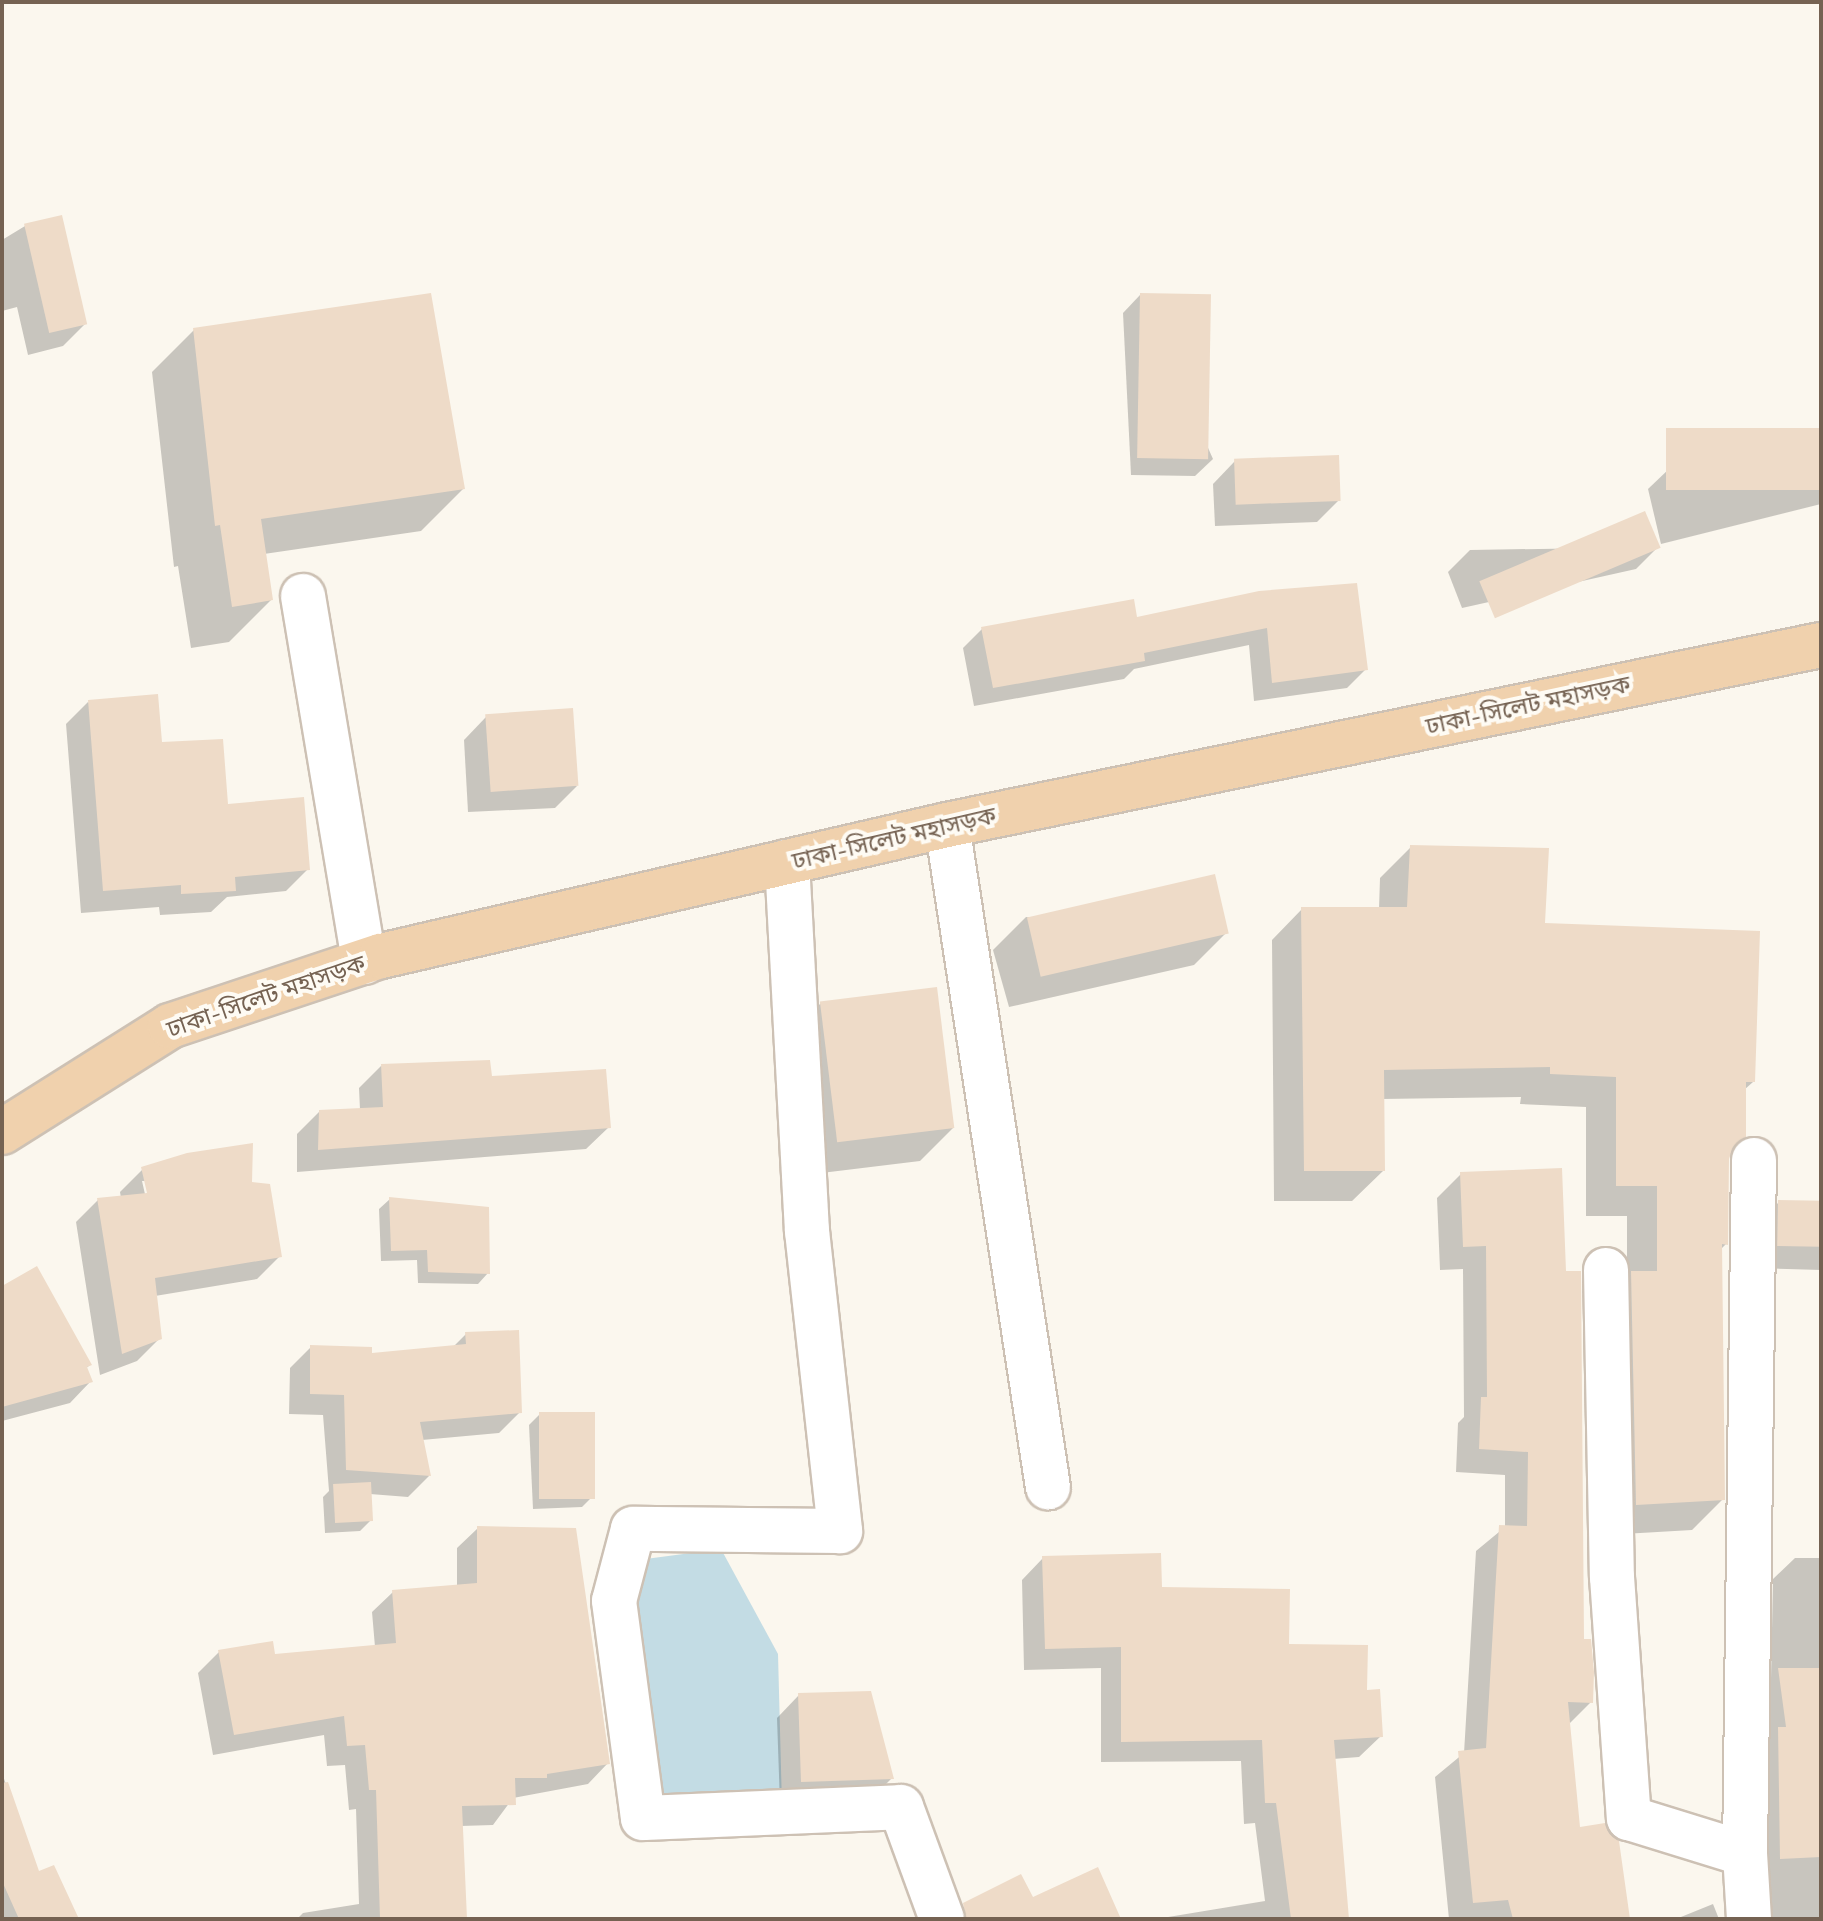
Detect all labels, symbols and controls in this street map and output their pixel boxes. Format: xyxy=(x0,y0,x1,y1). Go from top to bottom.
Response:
street label: ঢাকা-সিলেট মহাসড়ক xyxy=(1423,669,1633,741)
street label: ঢাকা-সিলেট মহাসড়ক xyxy=(789,801,999,875)
street label: ঢাকা-সিলেট মহাসড়ক xyxy=(163,948,369,1044)

